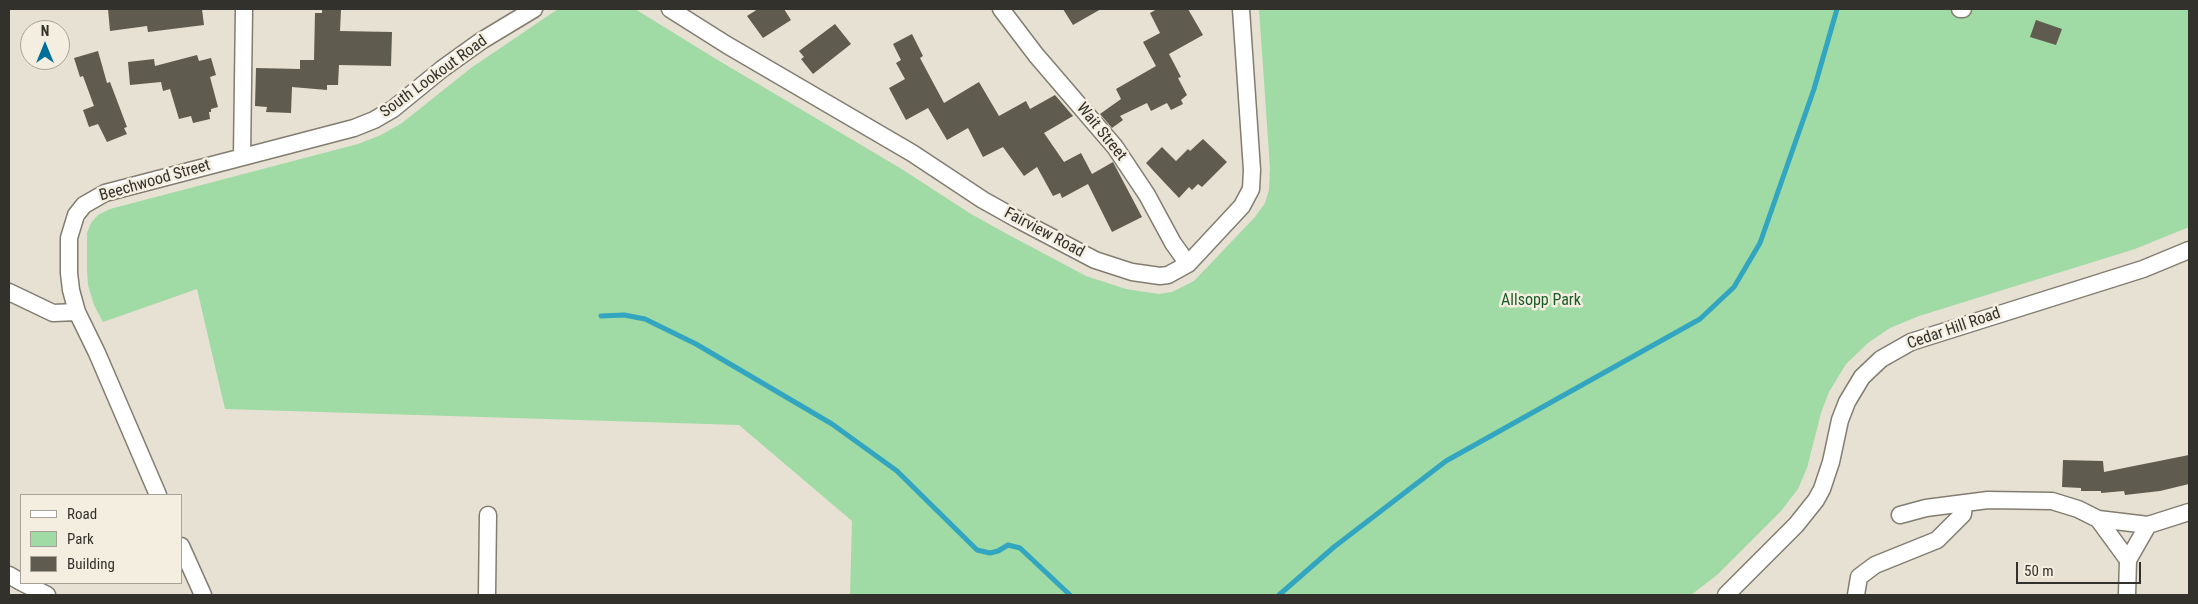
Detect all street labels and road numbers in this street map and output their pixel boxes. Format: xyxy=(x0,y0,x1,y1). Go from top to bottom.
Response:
street label: South Lookout Road xyxy=(377,32,491,122)
street label: Wait Street xyxy=(1072,99,1130,165)
street label: Beechwood Street xyxy=(97,156,213,206)
street label: Fairview Road xyxy=(1001,204,1087,262)
street label: Cedar Hill Road xyxy=(1905,304,2003,354)

